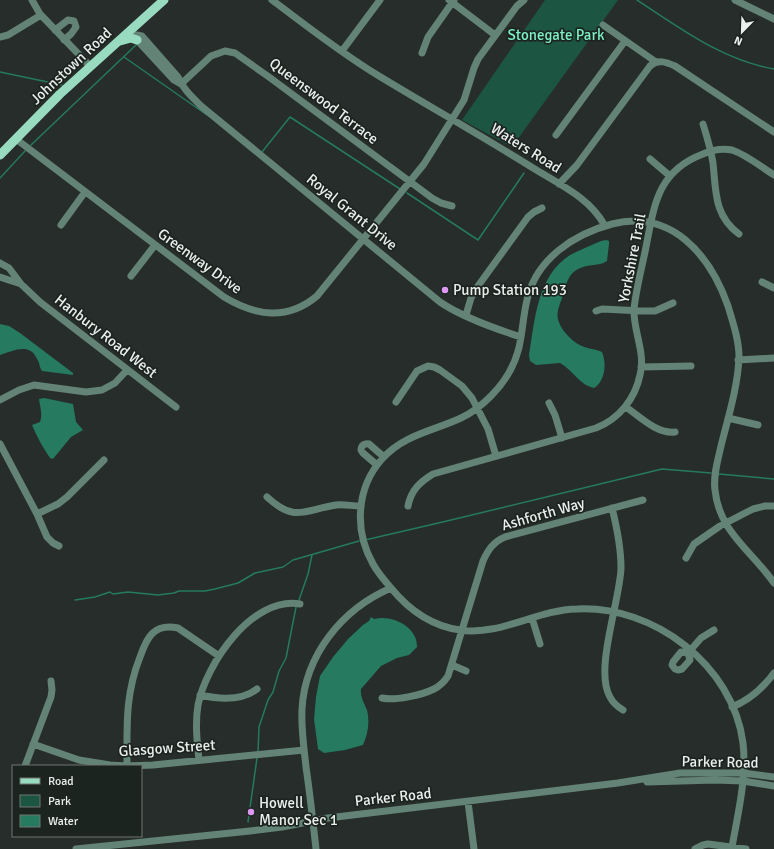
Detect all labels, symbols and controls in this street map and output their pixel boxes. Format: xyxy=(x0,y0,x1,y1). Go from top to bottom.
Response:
north arrow xyxy=(722,12,762,52)
street label: Johnstown Road xyxy=(27,24,115,108)
park label: Stonegate Park xyxy=(507,26,605,44)
text: N xyxy=(732,33,744,48)
street label: Queenswood Terrace xyxy=(266,54,382,148)
street label: Waters Road xyxy=(487,119,565,177)
street label: Royal Grant Drive xyxy=(303,170,401,254)
street label: Yorkshire Trail xyxy=(615,212,649,304)
street label: Greenway Drive xyxy=(154,224,246,298)
place label: Pump Station 193 xyxy=(453,281,567,299)
marker: Pump Station 193 xyxy=(440,285,450,295)
street label: Hanbury Road West xyxy=(51,290,161,382)
street label: Ashforth Way xyxy=(499,494,587,534)
street label: Glasgow Street xyxy=(118,736,216,760)
street label: Parker Road xyxy=(681,752,759,772)
legend xyxy=(12,765,142,837)
text: Road xyxy=(48,774,74,789)
street label: Parker Road xyxy=(354,784,432,810)
text: Park xyxy=(48,794,71,809)
place label: Howell Manor Sec 1 xyxy=(259,794,338,829)
marker: Howell Manor Sec 1 xyxy=(246,807,256,817)
text: Water xyxy=(48,814,79,829)

